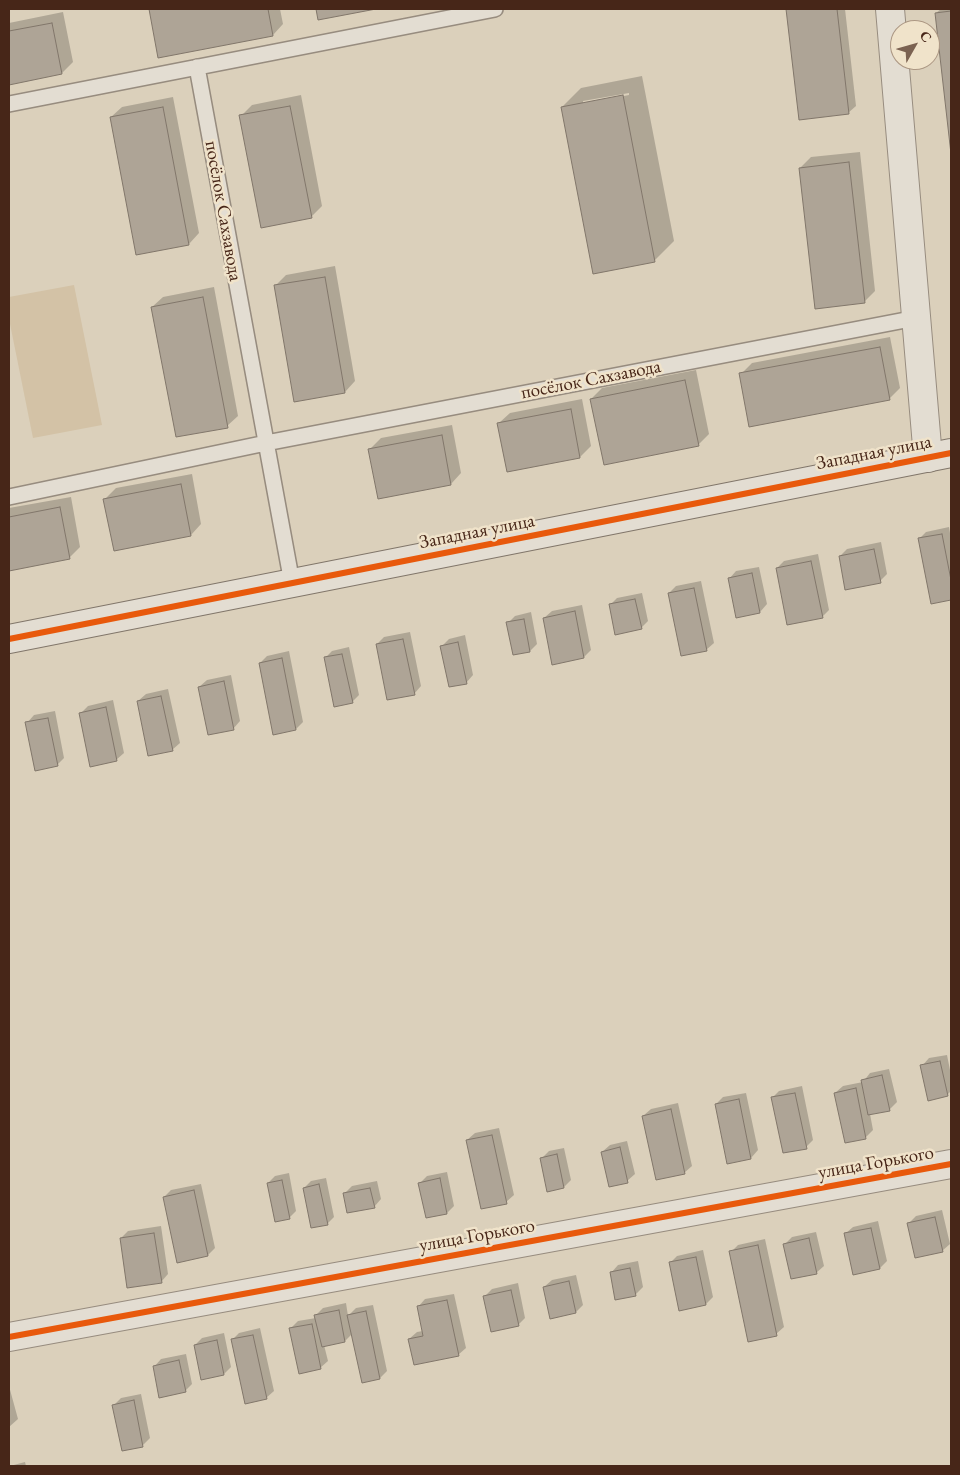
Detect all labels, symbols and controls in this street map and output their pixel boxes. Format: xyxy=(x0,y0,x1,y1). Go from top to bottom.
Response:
north arrow xyxy=(890,20,940,70)
text: С xyxy=(916,27,936,46)
street label: посёлок Сахзавода xyxy=(199,139,247,283)
street label: посёлок Сахзавода xyxy=(519,355,663,405)
street label: Западная улица xyxy=(814,431,934,475)
street label: Западная улица xyxy=(417,510,537,554)
street label: улица Горького xyxy=(816,1142,936,1184)
street label: улица Горького xyxy=(417,1215,537,1257)

